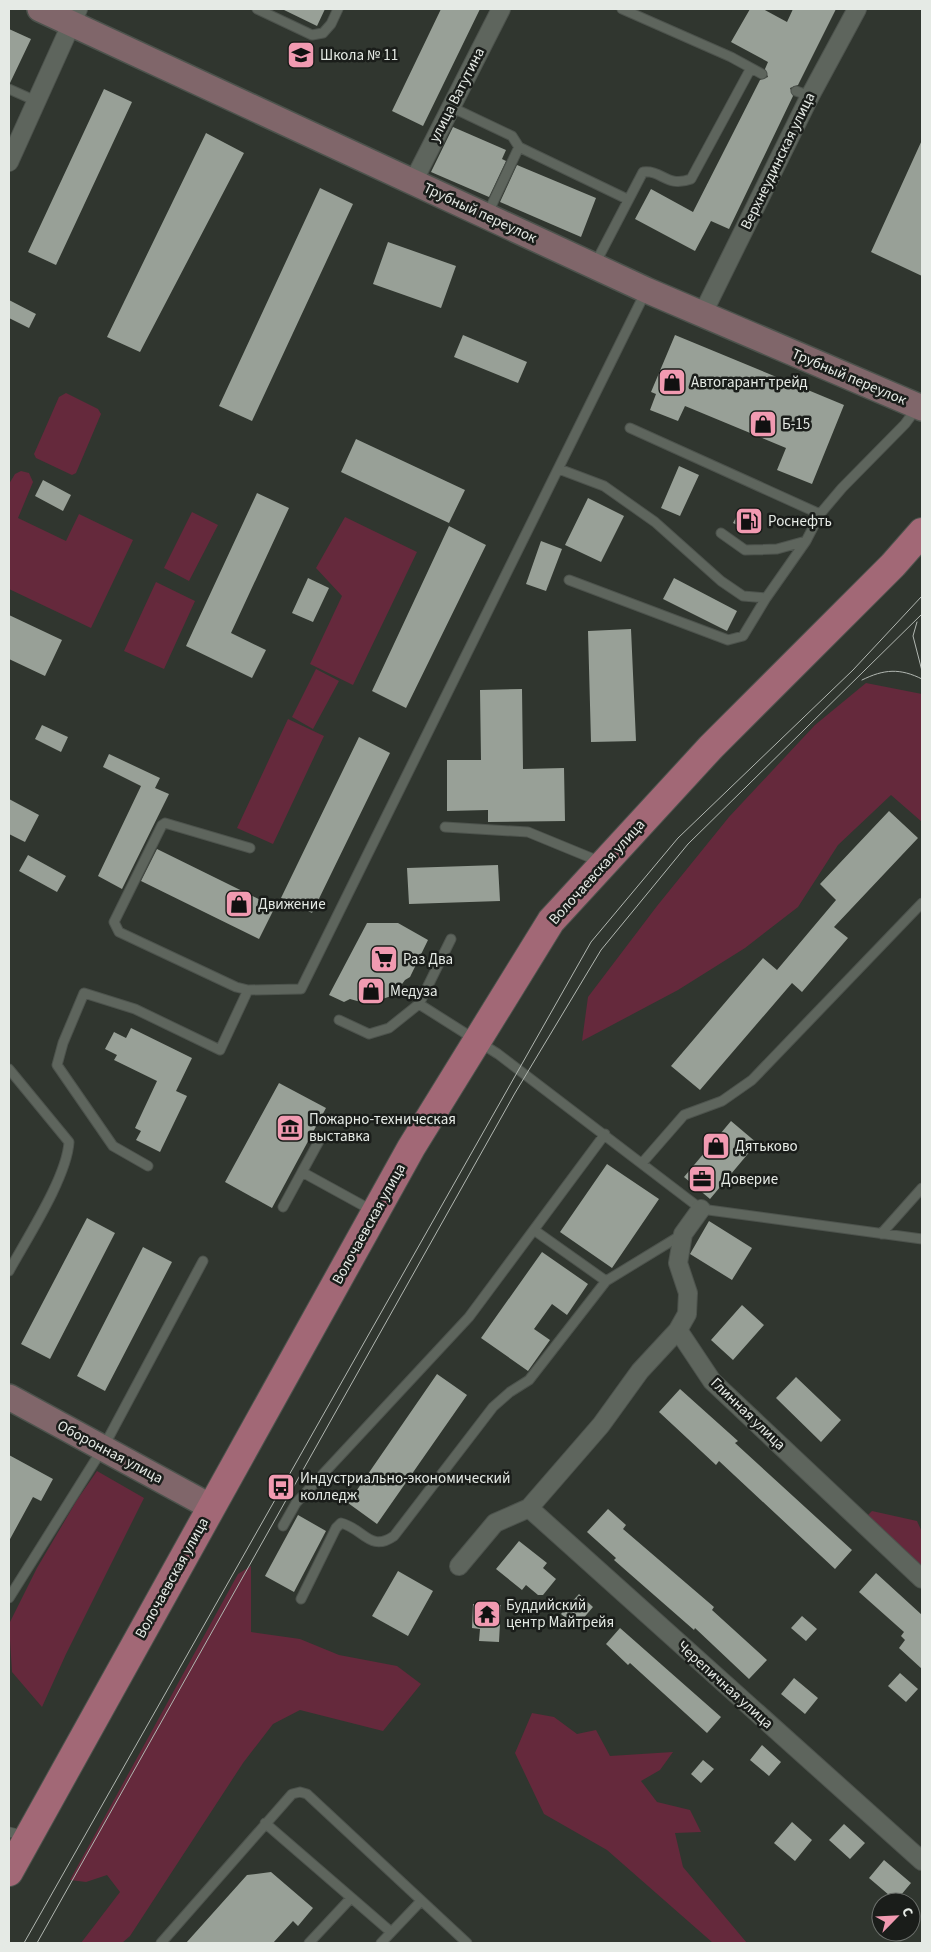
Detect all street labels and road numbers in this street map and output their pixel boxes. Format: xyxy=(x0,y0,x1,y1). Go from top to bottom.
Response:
street label: улица Ватутина xyxy=(424,44,490,146)
street label: Верхнеудинская улица xyxy=(736,89,820,233)
street label: Трубный переулок xyxy=(420,178,541,249)
street label: Трубный переулок xyxy=(788,343,910,411)
street label: Волочаевская улица xyxy=(544,815,650,929)
street label: Волочаевская улица xyxy=(327,1160,411,1288)
street label: Глинная улица xyxy=(706,1373,790,1455)
street label: Оборонная улица xyxy=(53,1415,167,1489)
street label: Волочаевская улица xyxy=(130,1514,214,1642)
street label: Черепичная улица xyxy=(672,1636,778,1734)

